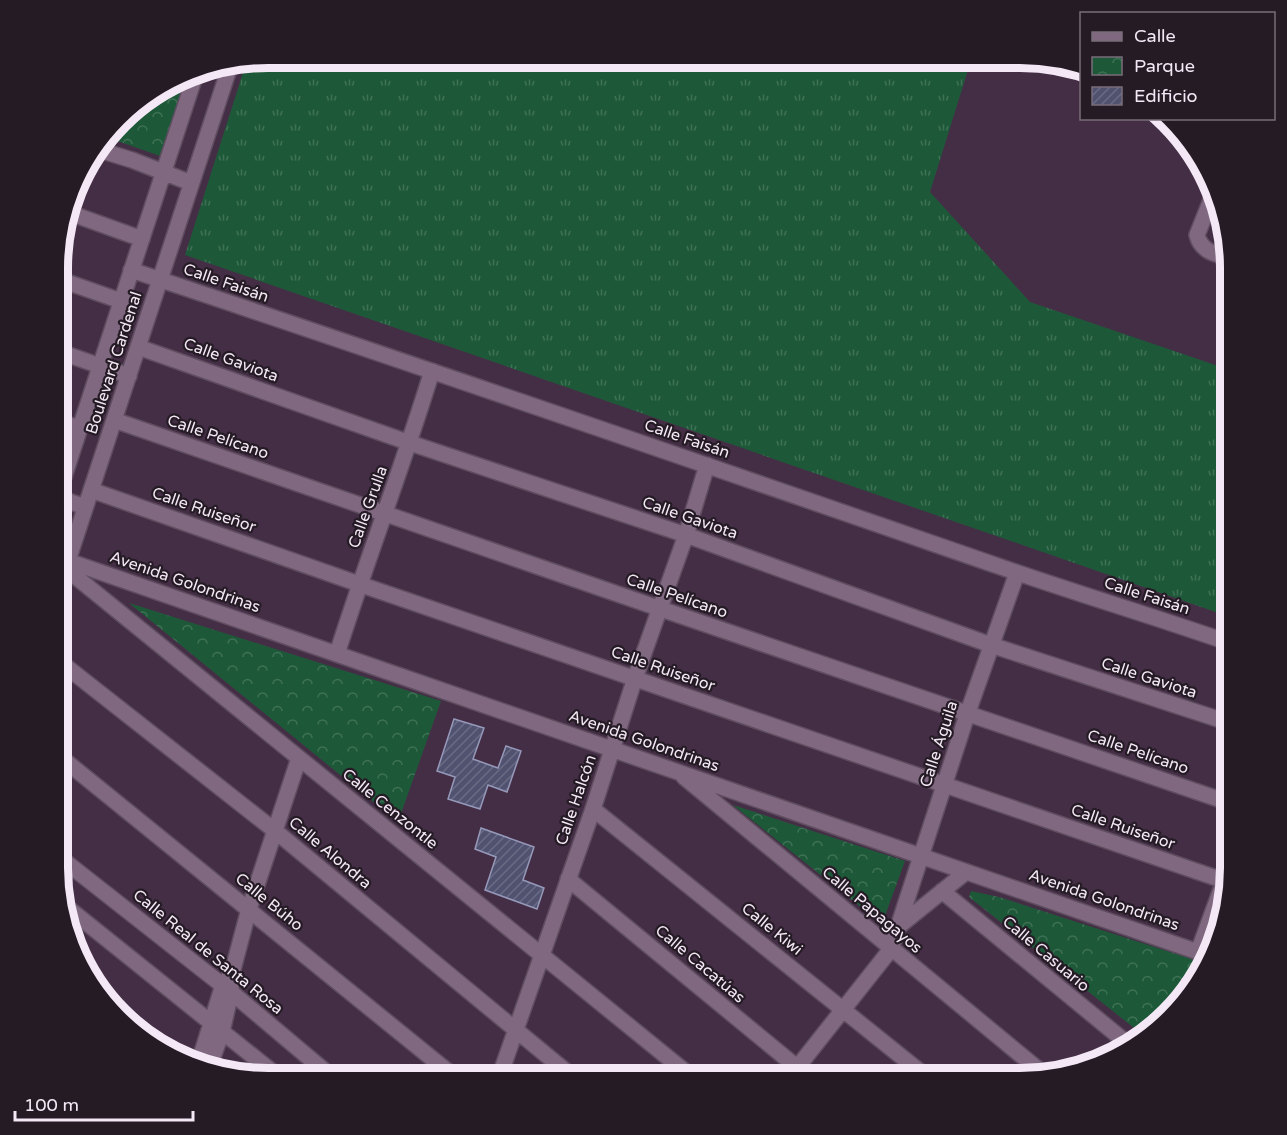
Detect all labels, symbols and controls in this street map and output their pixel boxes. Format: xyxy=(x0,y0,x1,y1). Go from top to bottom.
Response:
legend xyxy=(1080,12,1275,120)
text: Calle xyxy=(1134,25,1176,47)
text: Parque xyxy=(1134,55,1195,77)
text: Edificio xyxy=(1134,85,1198,107)
street label: Calle Faisán xyxy=(181,259,271,307)
street label: Boulevard Cardenal xyxy=(81,289,147,437)
street label: Calle Gaviota xyxy=(181,334,281,386)
street label: Calle Pelícano xyxy=(165,410,271,464)
street label: Calle Faisán xyxy=(642,415,732,463)
street label: Calle Grulla xyxy=(344,463,392,551)
street label: Calle Ruiseñor xyxy=(149,483,259,537)
street label: Calle Gaviota xyxy=(640,492,740,544)
street label: Avenida Golondrinas xyxy=(107,547,263,617)
street label: Calle Pelícano xyxy=(624,569,730,623)
street label: Calle Faisán xyxy=(1101,573,1193,619)
street label: Calle Ruiseñor xyxy=(608,642,718,696)
street label: Calle Gaviota xyxy=(1099,653,1199,703)
street label: Calle Águila xyxy=(916,698,962,790)
street label: Avenida Golondrinas xyxy=(566,706,722,776)
street label: Calle Pelícano xyxy=(1085,725,1191,779)
street label: Calle Halcón xyxy=(551,752,601,848)
street label: Calle Cenzontle xyxy=(338,764,442,854)
street label: Calle Ruiseñor xyxy=(1068,800,1178,854)
street label: Calle Alondra xyxy=(285,813,375,893)
street label: Calle Papagayos xyxy=(818,862,926,958)
street label: Avenida Golondrinas xyxy=(1026,865,1182,935)
street label: Calle Búho xyxy=(231,869,307,935)
street label: Calle Real de Santa Rosa xyxy=(129,885,287,1019)
street label: Calle Kiwi xyxy=(737,898,807,960)
street label: Calle Casuario xyxy=(998,912,1094,996)
street label: Calle Cacatúas xyxy=(651,921,749,1007)
scale bar xyxy=(15,1084,194,1122)
text: 100 m xyxy=(24,1094,79,1116)

